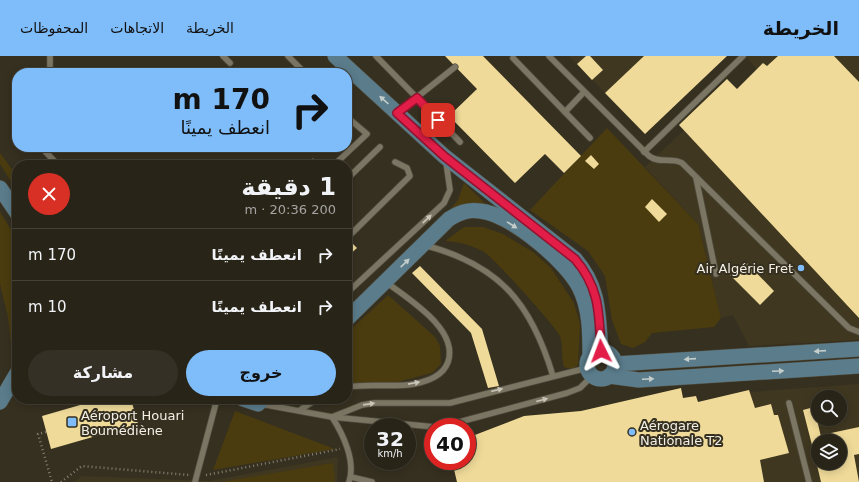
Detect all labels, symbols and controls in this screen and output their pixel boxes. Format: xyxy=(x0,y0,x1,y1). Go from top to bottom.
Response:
text: الخريطة xyxy=(763,17,839,39)
text: المحفوظات xyxy=(20,20,88,36)
text: الاتجاهات xyxy=(110,20,164,36)
text: الخريطة xyxy=(186,20,234,36)
text: 170 m xyxy=(173,83,270,116)
icon: right xyxy=(284,84,336,136)
one-way arrow xyxy=(379,96,389,105)
pin xyxy=(421,103,455,137)
icon: arrive xyxy=(427,109,449,131)
text: انعطف يمينًا xyxy=(180,117,270,138)
button: close xyxy=(28,173,70,215)
text: 1 دقيقة xyxy=(241,173,336,201)
text: 200 m · 20:36 xyxy=(245,202,336,217)
one-way arrow xyxy=(422,214,432,224)
one-way arrow xyxy=(507,221,517,229)
icon: right xyxy=(314,244,336,266)
text: 170 m xyxy=(28,246,76,264)
text: انعطف يمينًا xyxy=(211,246,302,264)
one-way arrow xyxy=(400,258,411,267)
place label: Air Algérie Fret xyxy=(696,261,793,276)
marker: Air Algérie Fret xyxy=(796,263,806,273)
icon: right xyxy=(314,296,336,318)
text: 10 m xyxy=(28,298,67,316)
text: انعطف يمينًا xyxy=(211,298,302,316)
position arrow xyxy=(580,330,622,372)
one-way arrow xyxy=(813,348,826,354)
button: مشاركة xyxy=(28,350,178,396)
button: خروج xyxy=(186,350,336,396)
one-way arrow xyxy=(684,356,696,363)
one-way arrow xyxy=(772,368,784,375)
one-way arrow xyxy=(642,376,654,383)
one-way arrow xyxy=(407,380,420,386)
one-way arrow xyxy=(492,387,504,393)
map controls xyxy=(811,390,847,470)
button: search xyxy=(811,390,847,426)
one-way arrow xyxy=(536,397,548,403)
one-way arrow xyxy=(363,401,375,407)
place label: Aéroport Houari Boumédiène xyxy=(81,408,184,438)
marker: Aéroport Houari Boumédiène xyxy=(66,416,78,428)
speed limit sign: 40 xyxy=(424,418,476,470)
place label: Aérogare Nationale T2 xyxy=(640,418,723,448)
text: 32 xyxy=(376,427,404,451)
marker: Aérogare Nationale T2 xyxy=(627,427,637,437)
button: layers xyxy=(811,434,847,470)
text: km/h xyxy=(377,448,403,459)

